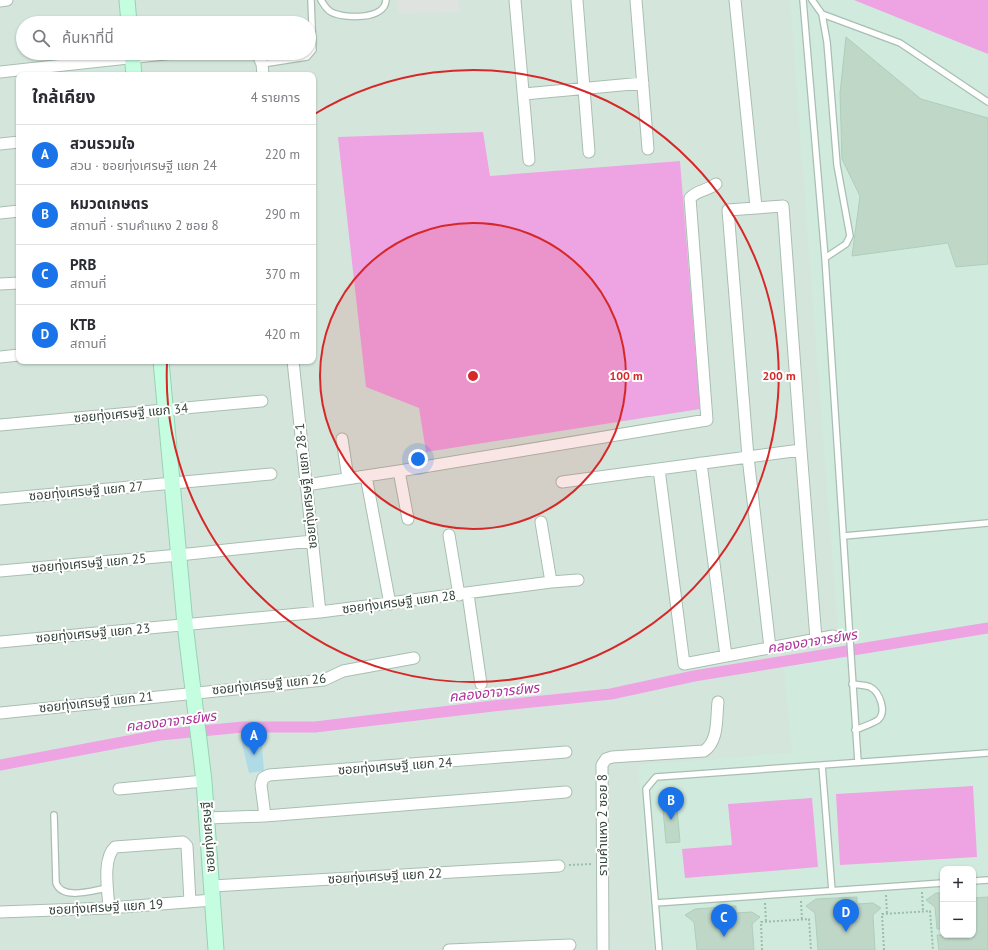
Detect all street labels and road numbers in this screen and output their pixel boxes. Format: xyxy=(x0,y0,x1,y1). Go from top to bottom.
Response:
street label: ซอยทุ่งเศรษฐี แยก 34 xyxy=(73,400,189,426)
street label: ซอยทุ่งเศรษฐี แยก 28-1 xyxy=(291,422,321,550)
street label: ซอยทุ่งเศรษฐี แยก 27 xyxy=(28,478,144,504)
street label: ซอยทุ่งเศรษฐี แยก 25 xyxy=(31,550,147,576)
street label: ซอยทุ่งเศรษฐี แยก 28 xyxy=(341,587,457,617)
street label: ซอยทุ่งเศรษฐี แยก 23 xyxy=(35,620,151,646)
street label: ซอยทุ่งเศรษฐี แยก 26 xyxy=(211,670,327,698)
street label: ซอยทุ่งเศรษฐี แยก 21 xyxy=(38,688,154,716)
street label: ซอยทุ่งเศรษฐี แยก 24 xyxy=(337,754,453,778)
street label: รามคำแหง 2 ซอย 8 xyxy=(594,774,611,876)
street label: ซอยทุ่งเศรษฐี xyxy=(197,801,219,873)
street label: ซอยทุ่งเศรษฐี แยก 22 xyxy=(327,865,443,887)
street label: ซอยทุ่งเศรษฐี แยก 19 xyxy=(48,896,164,918)

